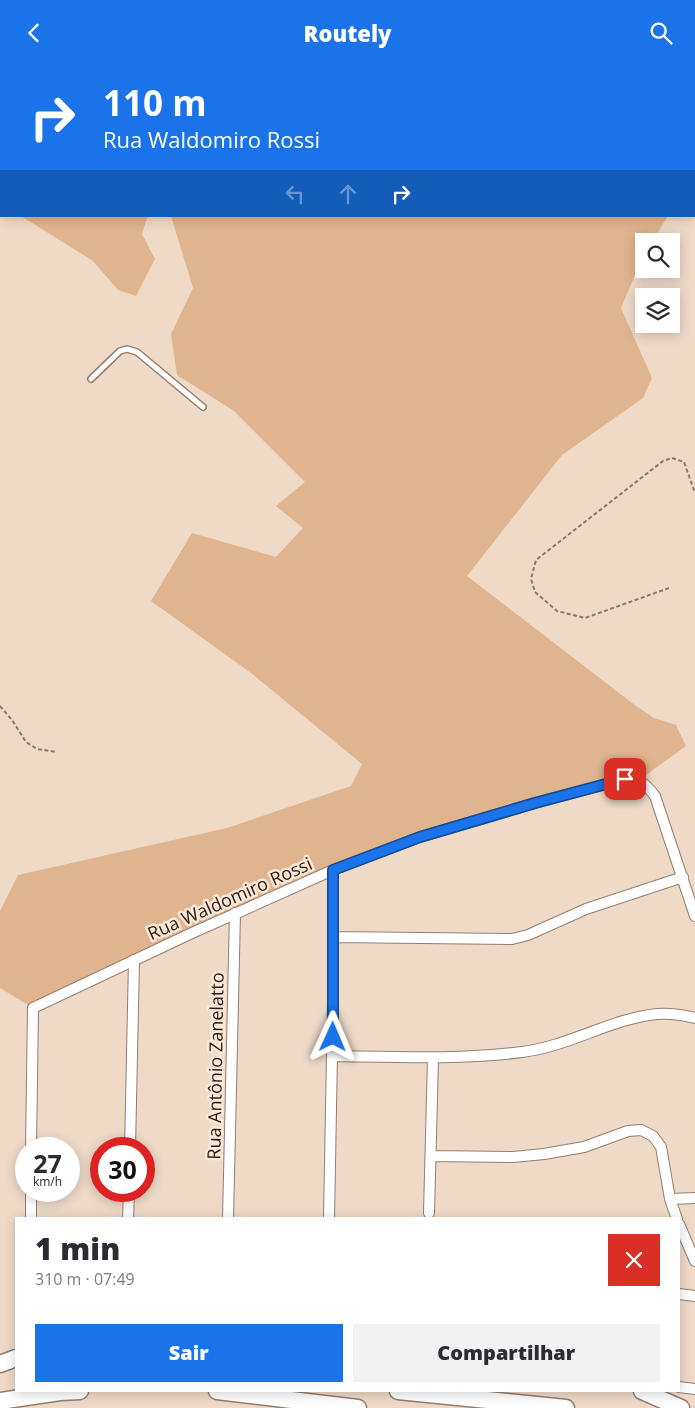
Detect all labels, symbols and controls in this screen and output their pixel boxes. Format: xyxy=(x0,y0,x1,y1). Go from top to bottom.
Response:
text: Routely xyxy=(304,18,391,48)
icon: back xyxy=(20,19,48,47)
icon: search xyxy=(647,19,675,47)
text: 110 m xyxy=(103,79,207,126)
icon: right xyxy=(20,85,85,150)
text: Rua Waldomiro Rossi xyxy=(103,124,320,154)
icon: left xyxy=(281,180,309,208)
icon: ahead xyxy=(334,180,362,208)
icon: right xyxy=(387,180,415,208)
map controls xyxy=(635,233,680,333)
button: search xyxy=(635,233,680,278)
button: layers xyxy=(635,288,680,333)
pin xyxy=(604,758,646,800)
icon: arrive xyxy=(611,765,639,793)
street label: Rua Waldomiro Rossi xyxy=(144,851,316,945)
street label: Rua Antônio Zanelatto xyxy=(201,972,229,1160)
position arrow xyxy=(306,1010,358,1062)
speed limit sign: 30 xyxy=(90,1137,155,1202)
text: 27 xyxy=(33,1146,62,1180)
text: km/h xyxy=(33,1173,62,1190)
text: 1 min xyxy=(35,1228,120,1269)
button: close xyxy=(608,1234,660,1286)
text: 310 m · 07:49 xyxy=(35,1268,135,1290)
button: Sair xyxy=(35,1324,343,1382)
button: Compartilhar xyxy=(353,1324,660,1382)

